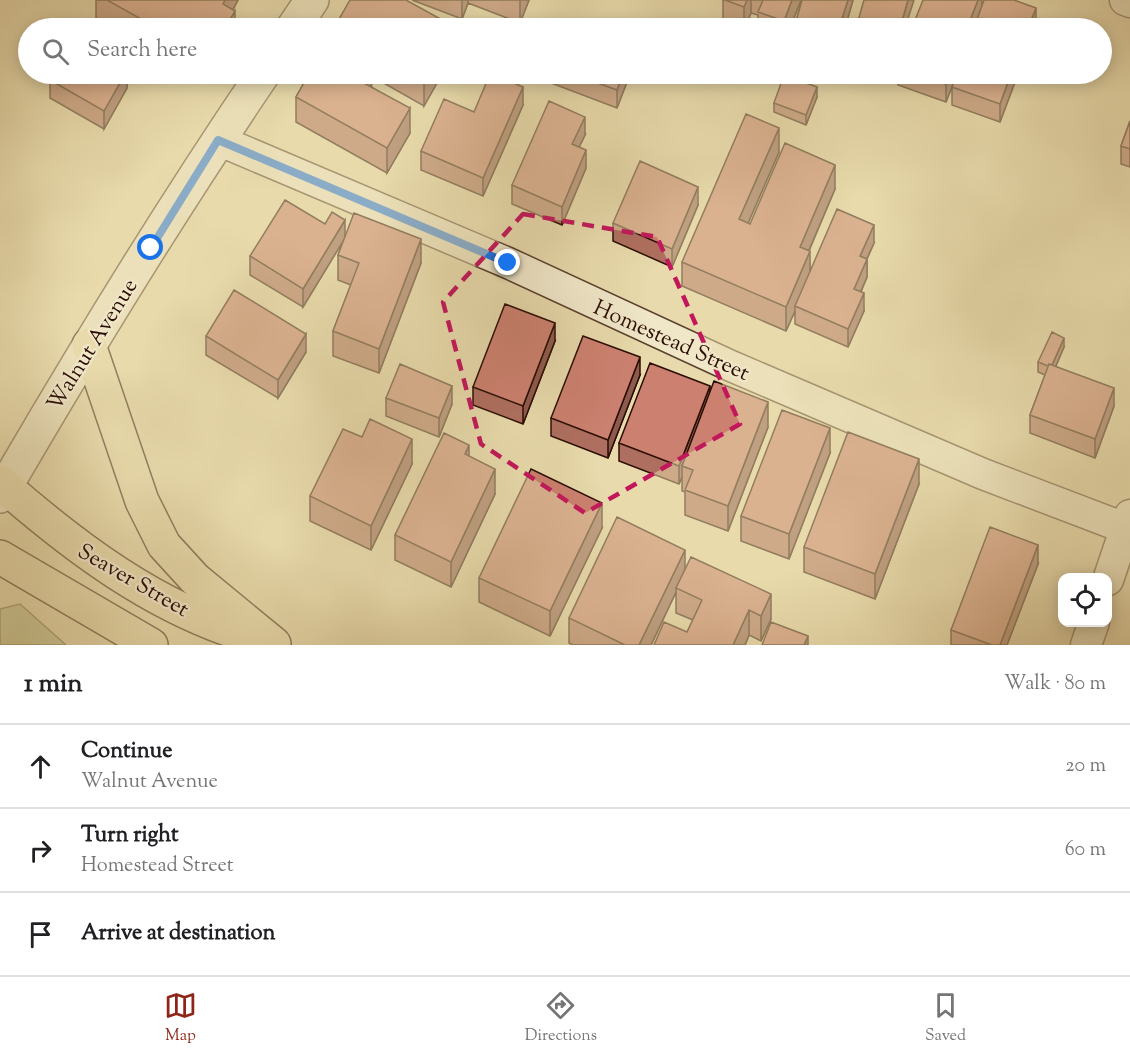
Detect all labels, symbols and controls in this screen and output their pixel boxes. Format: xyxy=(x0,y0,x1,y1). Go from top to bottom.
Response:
search box xyxy=(18,18,1112,84)
icon: search xyxy=(39,35,72,68)
text: Search here xyxy=(87,35,197,67)
route start xyxy=(137,234,163,260)
route end xyxy=(494,249,520,275)
street label: Walnut Avenue xyxy=(40,273,147,418)
street label: Homestead Street xyxy=(588,293,754,391)
street label: Seaver Street xyxy=(71,537,195,627)
map controls xyxy=(1058,573,1112,627)
button: locate xyxy=(1058,573,1112,627)
text: 1 min xyxy=(24,666,83,703)
text: Walk · 80 m xyxy=(1004,670,1106,699)
text: Continue xyxy=(81,736,172,768)
icon: ahead xyxy=(24,750,57,783)
text: 20 m xyxy=(1065,752,1106,781)
text: Walnut Avenue xyxy=(81,768,218,797)
text: Turn right xyxy=(81,820,178,852)
icon: right xyxy=(24,834,57,867)
text: 60 m xyxy=(1065,836,1106,865)
text: Homestead Street xyxy=(81,852,234,881)
icon: arrive xyxy=(24,918,57,951)
text: Arrive at destination xyxy=(81,918,276,950)
tab: Map xyxy=(164,989,197,1048)
tab: Directions xyxy=(525,989,597,1048)
tab: Saved xyxy=(925,989,966,1048)

